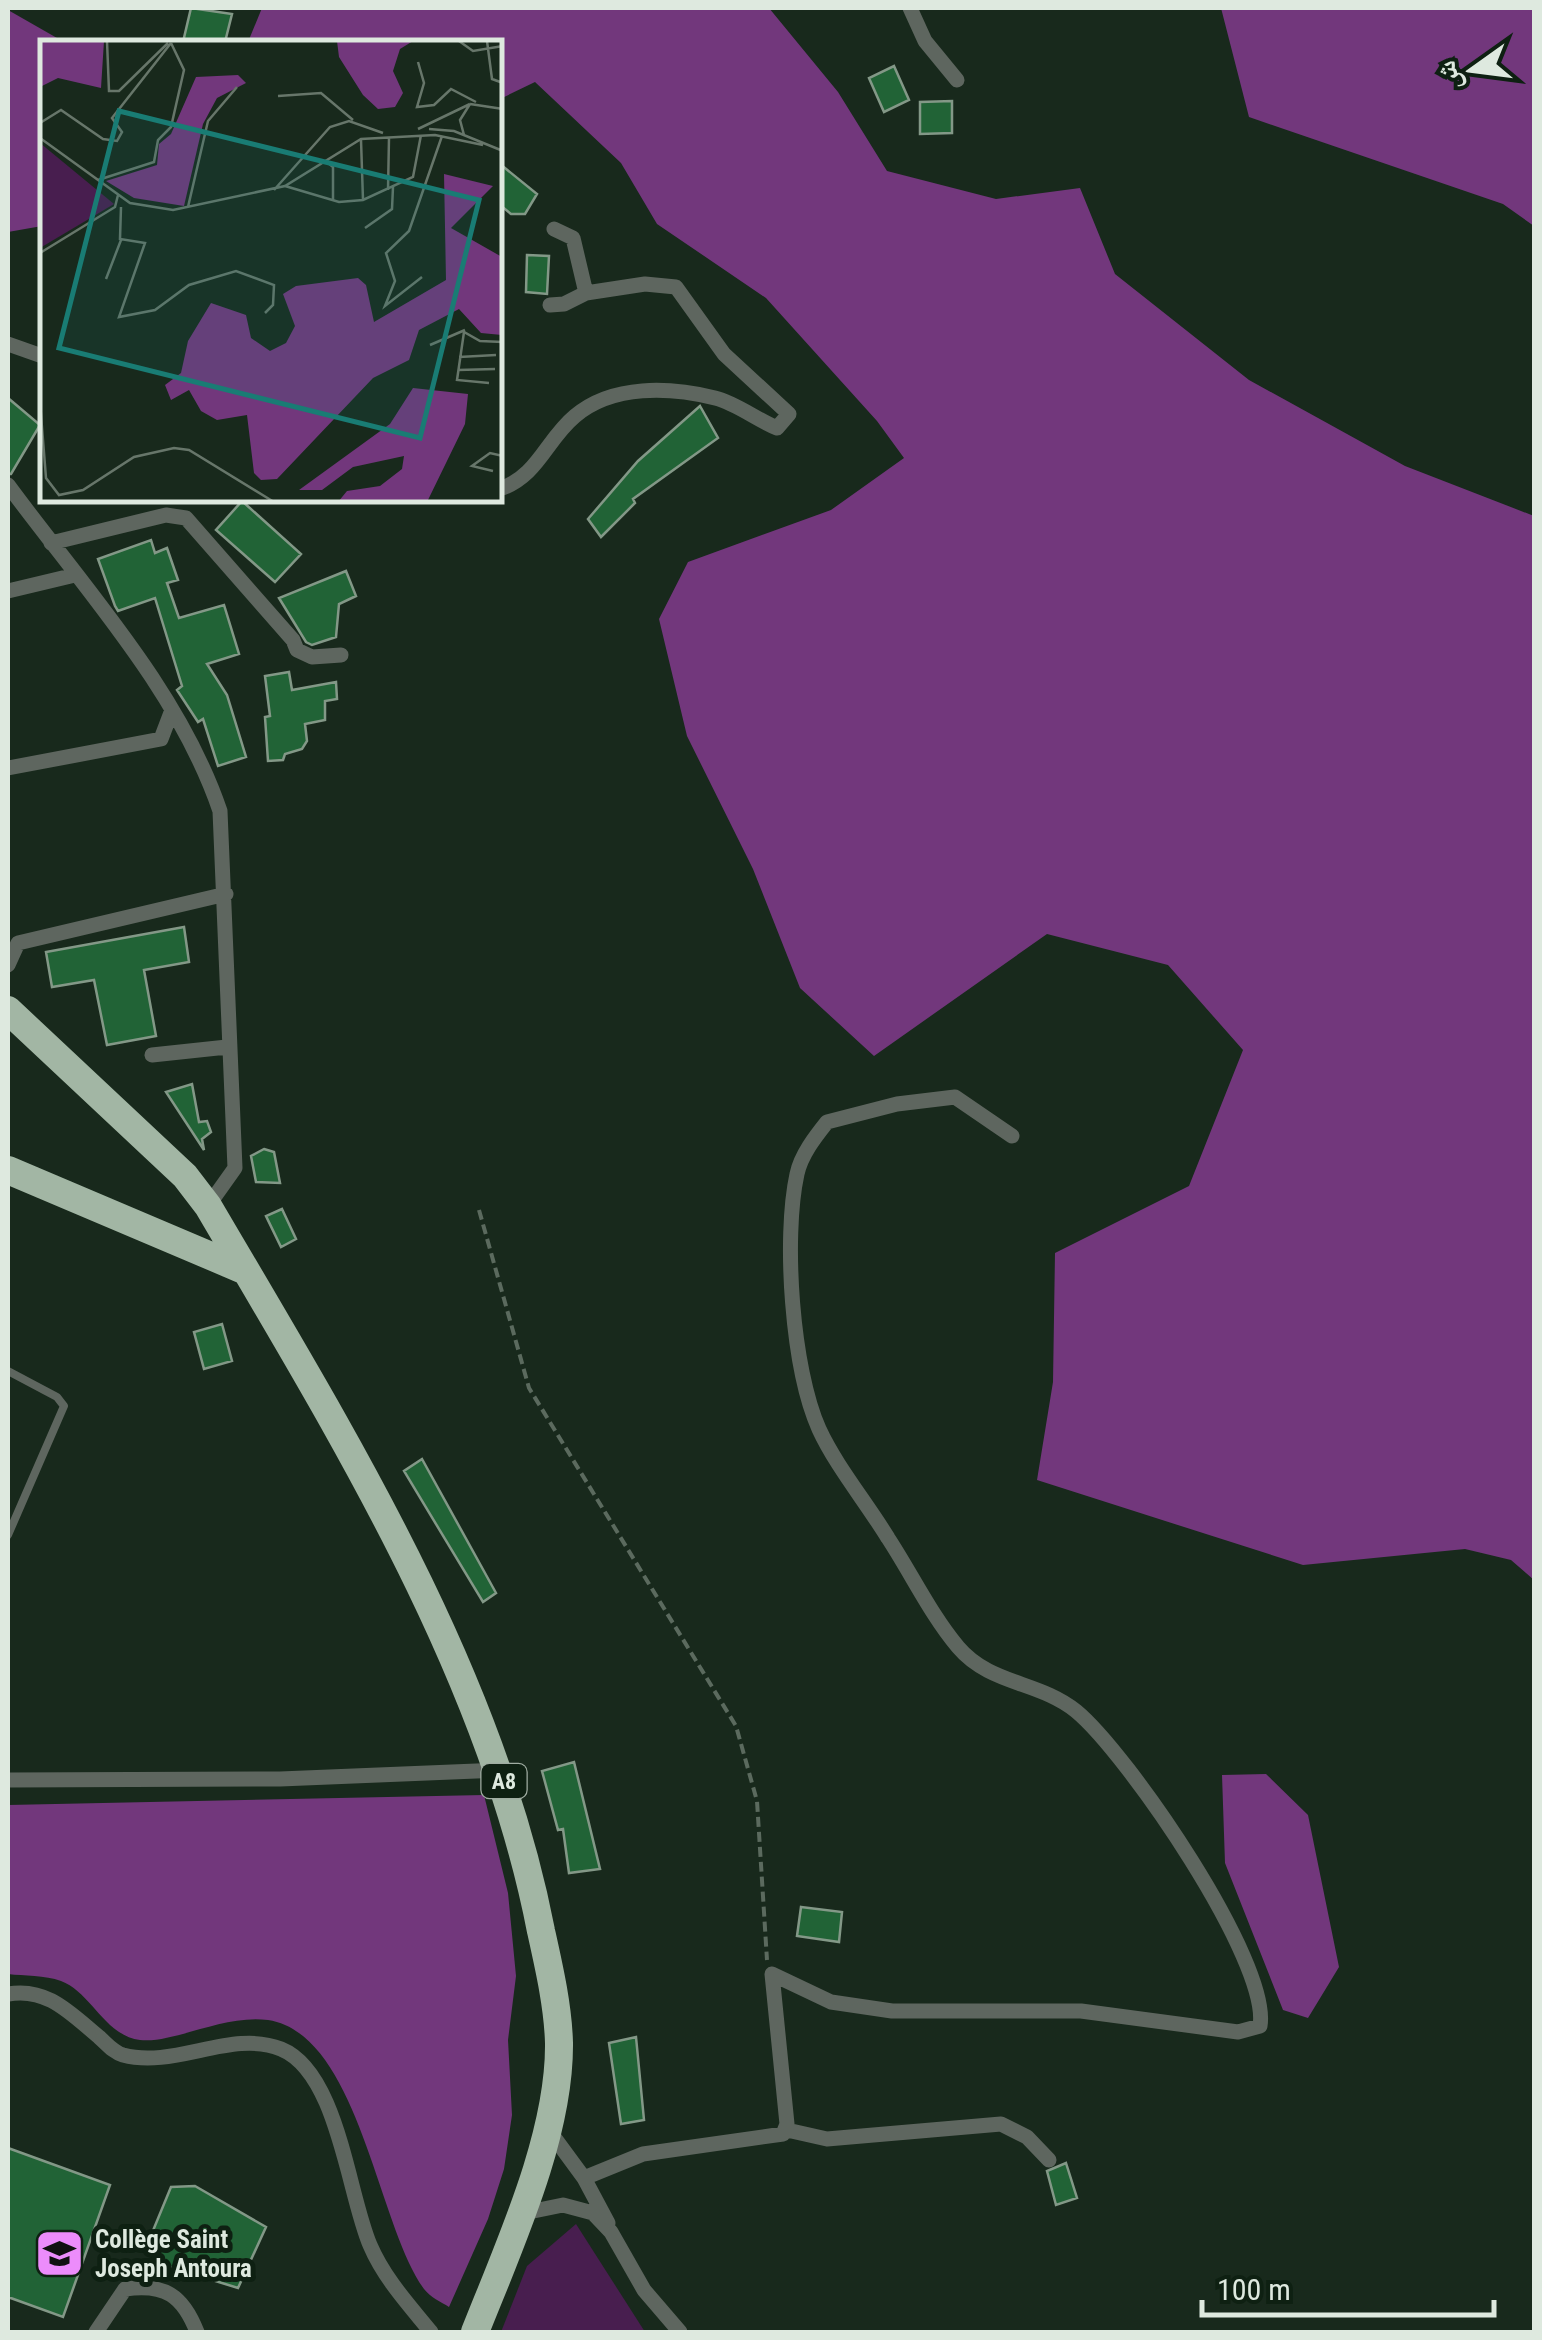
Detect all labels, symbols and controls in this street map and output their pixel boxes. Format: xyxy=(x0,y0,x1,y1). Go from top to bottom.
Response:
north arrow xyxy=(1422,20,1522,120)
inset map xyxy=(40,40,502,502)
text: ش xyxy=(1429,58,1468,94)
road number: A8 xyxy=(482,1764,526,1798)
place label: Collège Saint Joseph Antoura xyxy=(95,2225,252,2283)
school or university icon: Collège Saint Joseph Antoura xyxy=(34,2227,86,2279)
scale bar xyxy=(1202,2255,1494,2317)
text: 100 m xyxy=(1217,2272,1291,2307)

